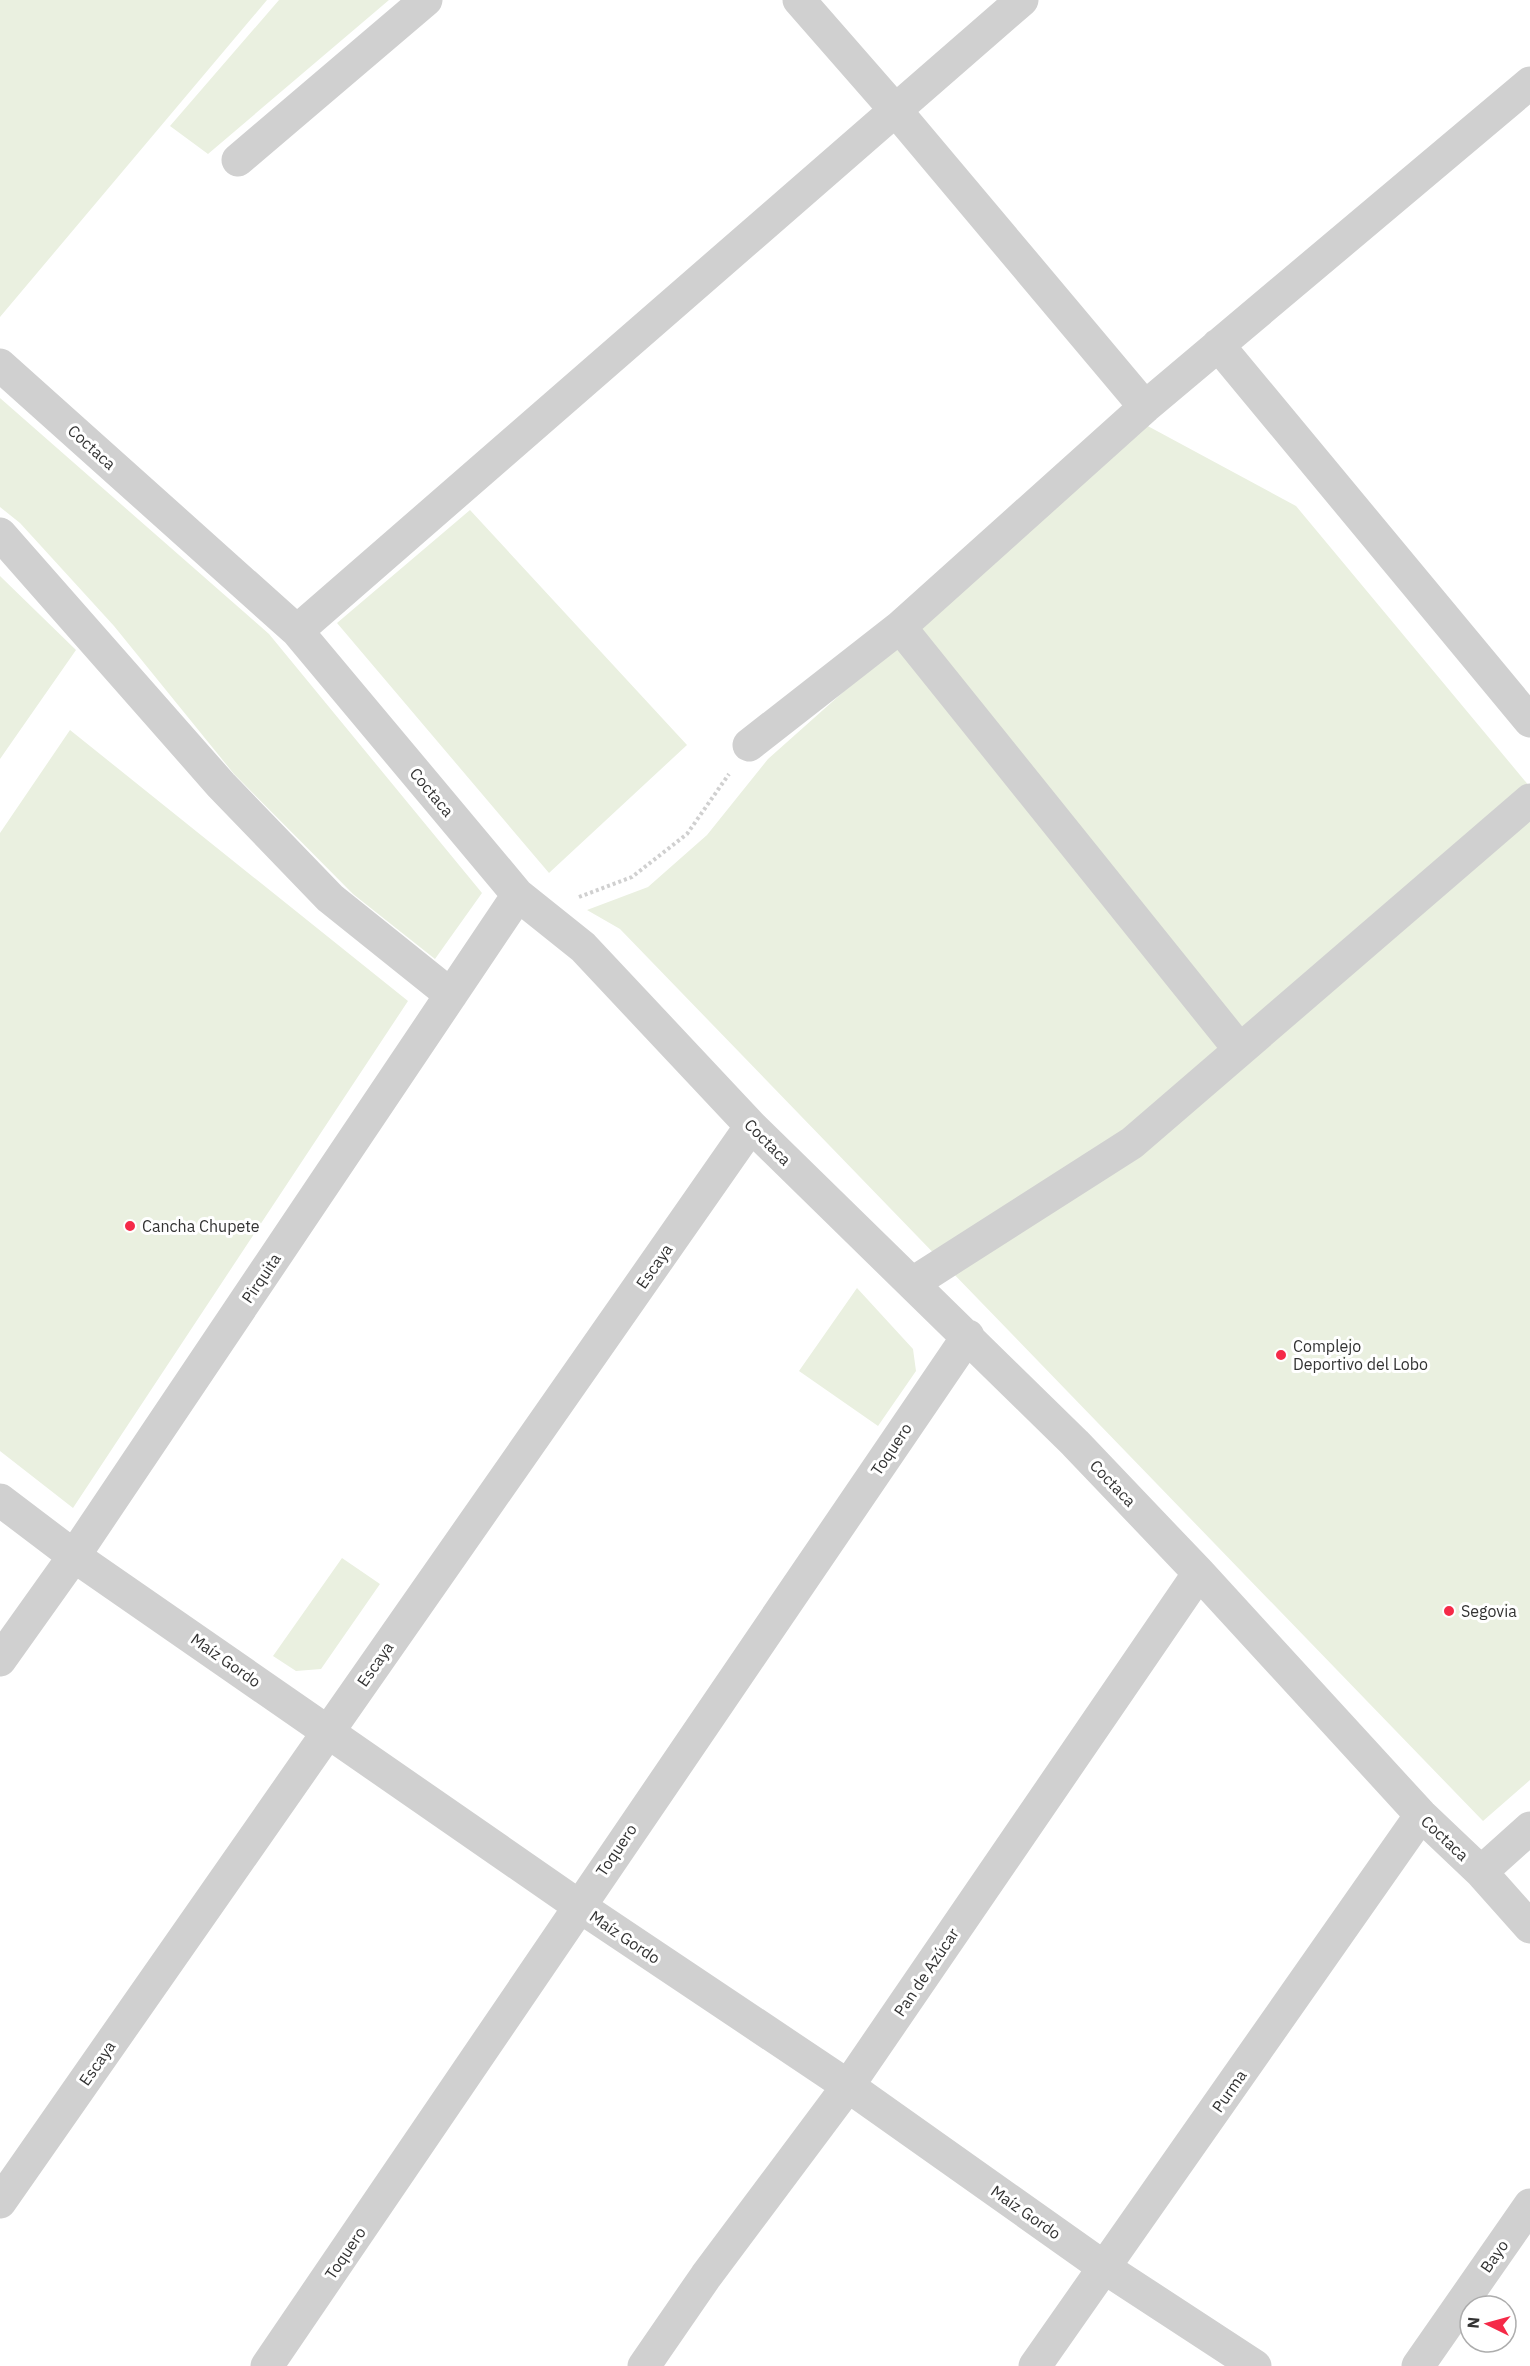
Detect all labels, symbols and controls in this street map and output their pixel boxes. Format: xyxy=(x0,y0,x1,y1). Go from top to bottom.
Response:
street label: Coctaca xyxy=(64,420,120,474)
street label: Coctaca xyxy=(406,763,458,821)
street label: Coctaca xyxy=(741,1115,796,1170)
place label: Cancha Chupete xyxy=(142,1216,260,1236)
marker: Cancha Chupete xyxy=(123,1219,137,1233)
street label: Escaya xyxy=(631,1239,677,1292)
street label: Pirquita xyxy=(237,1249,285,1307)
place label: Complejo Deportivo del Lobo xyxy=(1293,1336,1428,1374)
marker: Complejo Deportivo del Lobo xyxy=(1274,1348,1288,1362)
street label: Toquero xyxy=(866,1419,916,1479)
street label: Coctaca xyxy=(1086,1455,1141,1511)
place label: Segovia xyxy=(1461,1601,1517,1621)
marker: Segovia xyxy=(1442,1604,1456,1618)
street label: Maíz Gordo xyxy=(187,1629,265,1691)
street label: Escaya xyxy=(352,1637,398,1690)
street label: Coctaca xyxy=(1417,1811,1473,1865)
street label: Toquero xyxy=(591,1820,641,1880)
street label: Maíz Gordo xyxy=(586,1906,664,1968)
street label: Pan de Azúcar xyxy=(889,1924,963,2020)
street label: Escaya xyxy=(74,2036,120,2089)
street label: Purma xyxy=(1207,2066,1251,2116)
street label: Maíz Gordo xyxy=(987,2181,1065,2243)
street label: Toquero xyxy=(320,2223,370,2283)
street label: Bayo xyxy=(1476,2236,1512,2276)
north arrow xyxy=(1458,2294,1518,2354)
text: N xyxy=(1463,2316,1484,2329)

